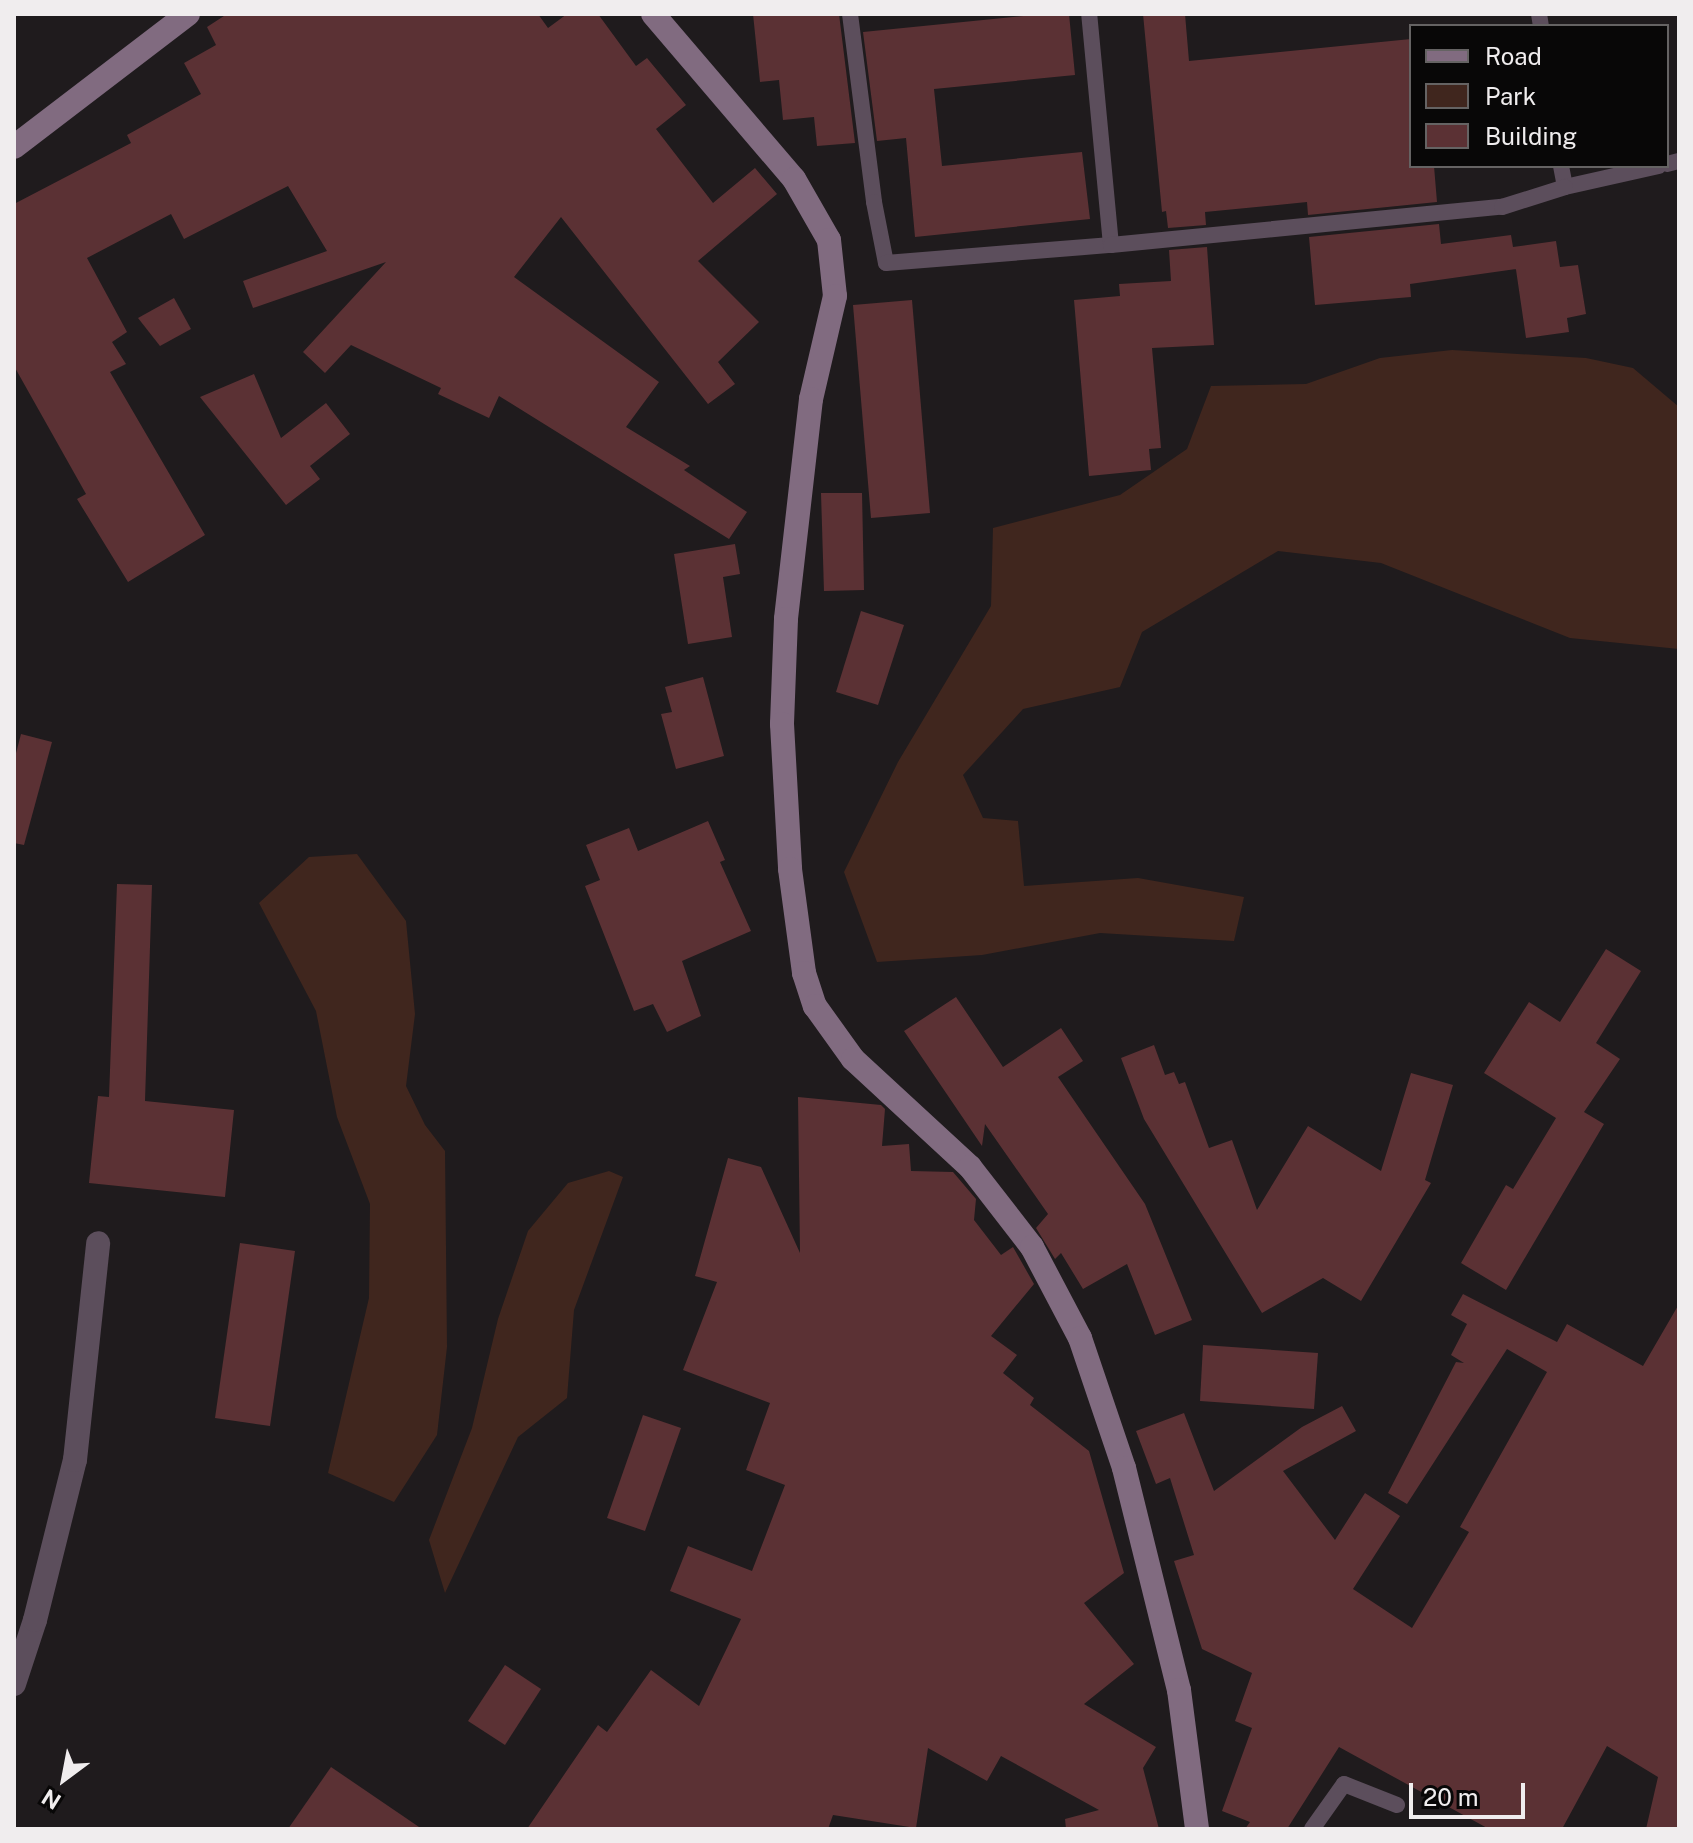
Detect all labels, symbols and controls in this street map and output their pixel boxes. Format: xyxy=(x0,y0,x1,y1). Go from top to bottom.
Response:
legend xyxy=(1409,24,1669,168)
text: Road xyxy=(1485,42,1542,70)
text: Park xyxy=(1485,82,1536,110)
text: Building xyxy=(1485,122,1577,150)
north arrow xyxy=(24,1739,104,1819)
scale bar xyxy=(1413,1767,1529,1817)
text: 20 m xyxy=(1423,1783,1479,1811)
text: N xyxy=(37,1784,65,1815)

